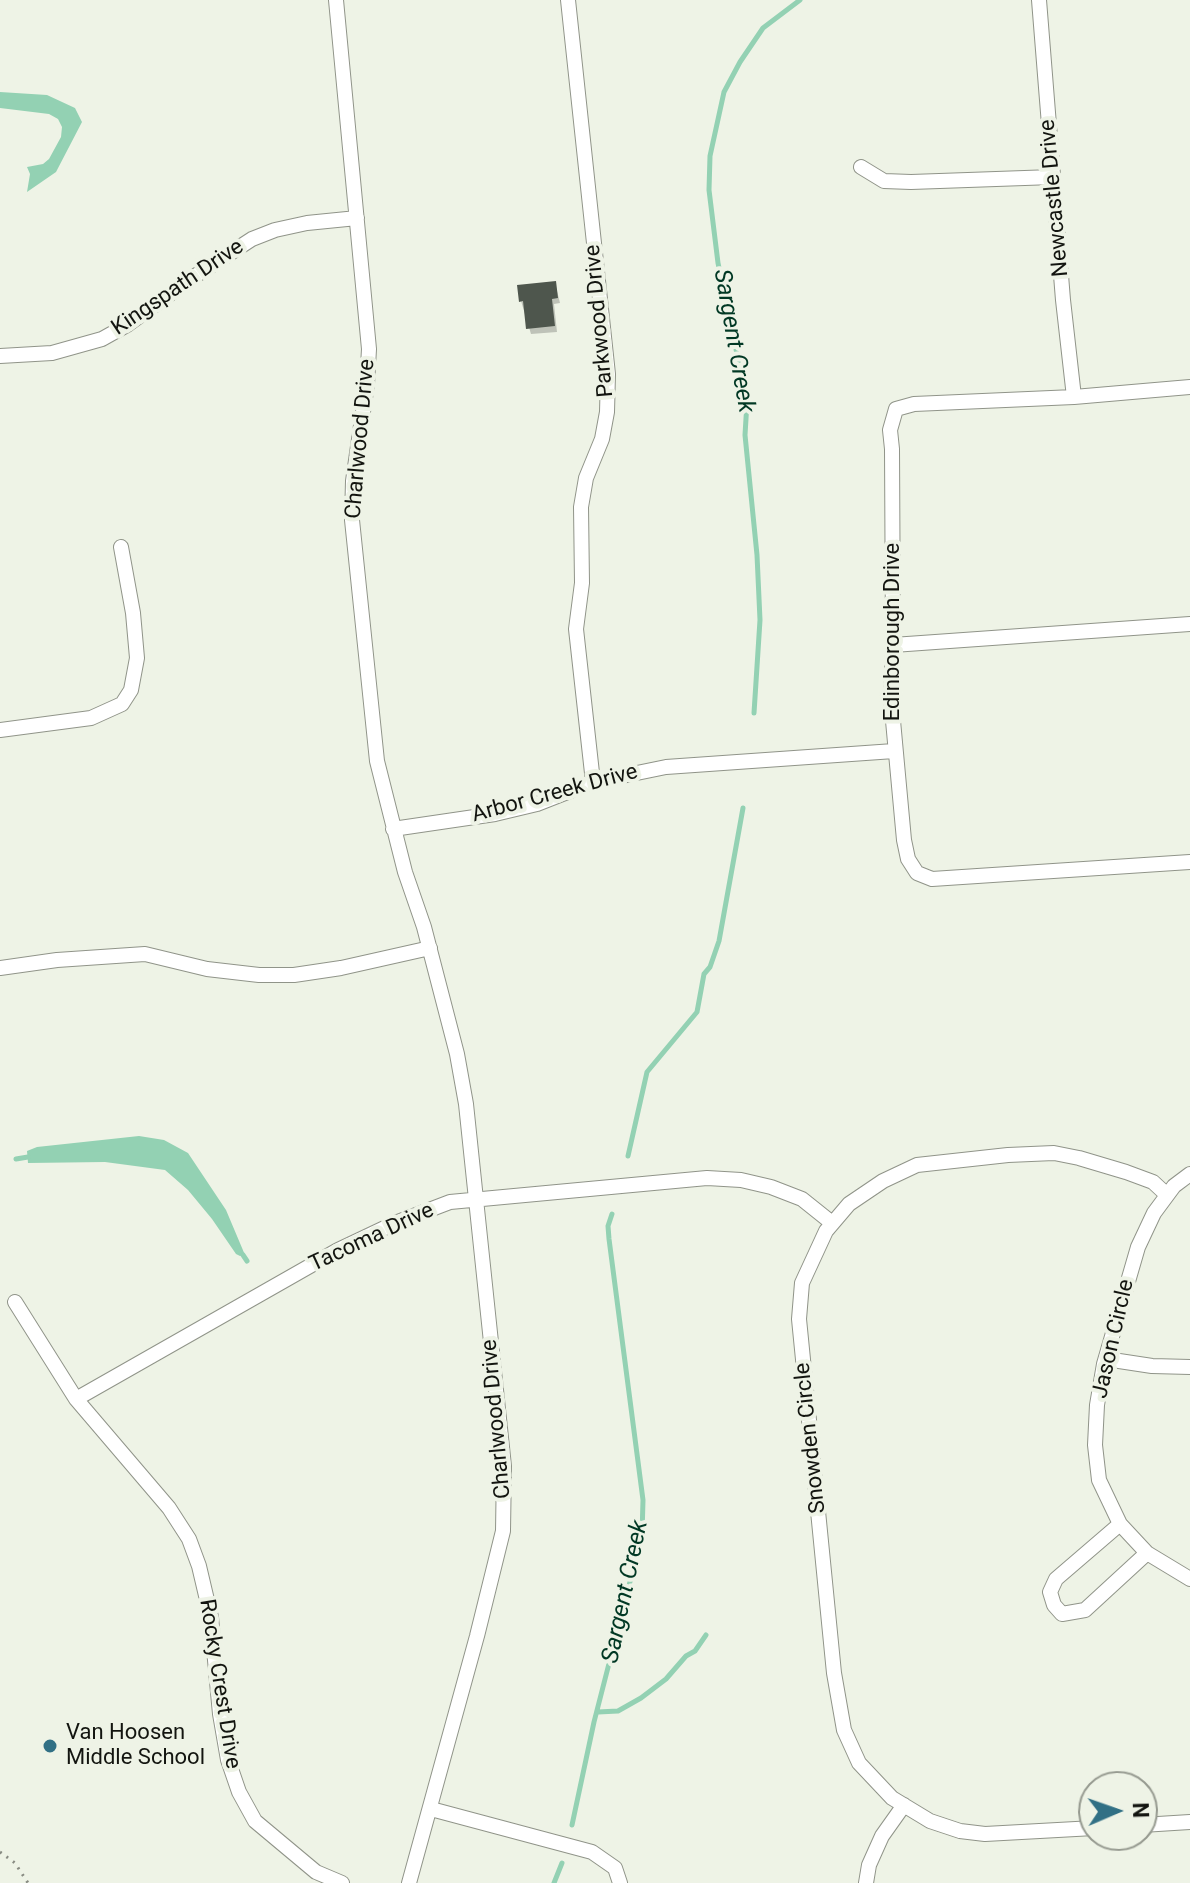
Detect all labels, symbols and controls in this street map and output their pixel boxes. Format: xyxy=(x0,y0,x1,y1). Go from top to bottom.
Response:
street label: Newcastle Drive xyxy=(1035,118,1075,278)
street label: Kingspath Drive xyxy=(107,234,249,342)
street label: Parkwood Drive xyxy=(580,244,620,398)
water label: Sargent Creek xyxy=(706,267,760,415)
street label: Charlwood Drive xyxy=(341,358,381,520)
street label: Edinborough Drive xyxy=(880,543,906,721)
street label: Arbor Creek Drive xyxy=(469,759,641,829)
street label: Tacoma Drive xyxy=(306,1198,438,1278)
street label: Jason Circle xyxy=(1088,1277,1140,1401)
street label: Charlwood Drive xyxy=(477,1338,517,1500)
street label: Snowden Circle xyxy=(790,1361,832,1515)
water label: Sargent Creek xyxy=(597,1518,655,1666)
street label: Rocky Crest Drive xyxy=(193,1597,245,1771)
place label: Van Hoosen Middle School xyxy=(66,1720,205,1772)
marker: Van Hoosen Middle School xyxy=(41,1737,59,1755)
north arrow xyxy=(1078,1771,1158,1851)
text: N xyxy=(1128,1802,1153,1818)

